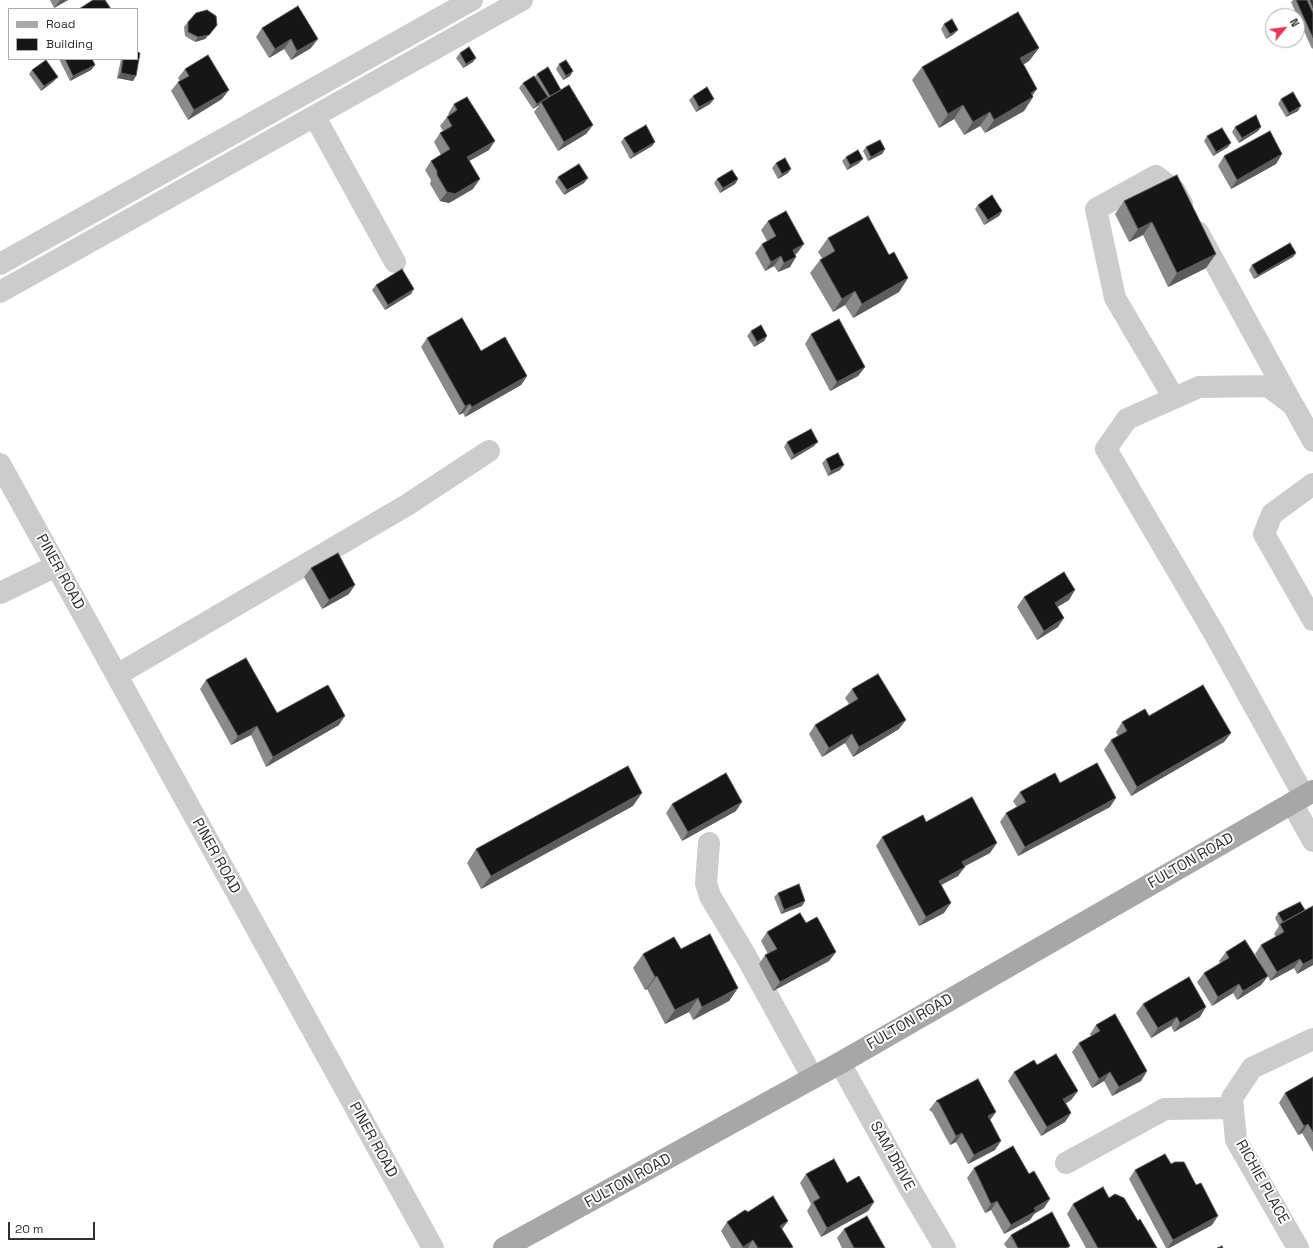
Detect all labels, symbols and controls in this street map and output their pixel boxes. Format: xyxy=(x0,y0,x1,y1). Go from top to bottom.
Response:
legend xyxy=(8,8,138,60)
north arrow xyxy=(1265,8,1305,48)
text: Road xyxy=(46,16,75,32)
text: N xyxy=(1287,16,1303,29)
text: Building xyxy=(46,36,93,52)
street label: PINER ROAD xyxy=(32,531,88,613)
street label: PINER ROAD xyxy=(188,815,244,897)
street label: FULTON ROAD xyxy=(1145,829,1237,893)
street label: FULTON ROAD xyxy=(864,990,956,1054)
street label: PINER ROAD xyxy=(345,1099,401,1181)
street label: SAM DRIVE xyxy=(866,1118,918,1194)
street label: RICHIE PLACE xyxy=(1232,1137,1292,1227)
street label: FULTON ROAD xyxy=(582,1150,674,1212)
scale bar xyxy=(10,1214,97,1240)
text: 20 m xyxy=(15,1221,43,1237)

